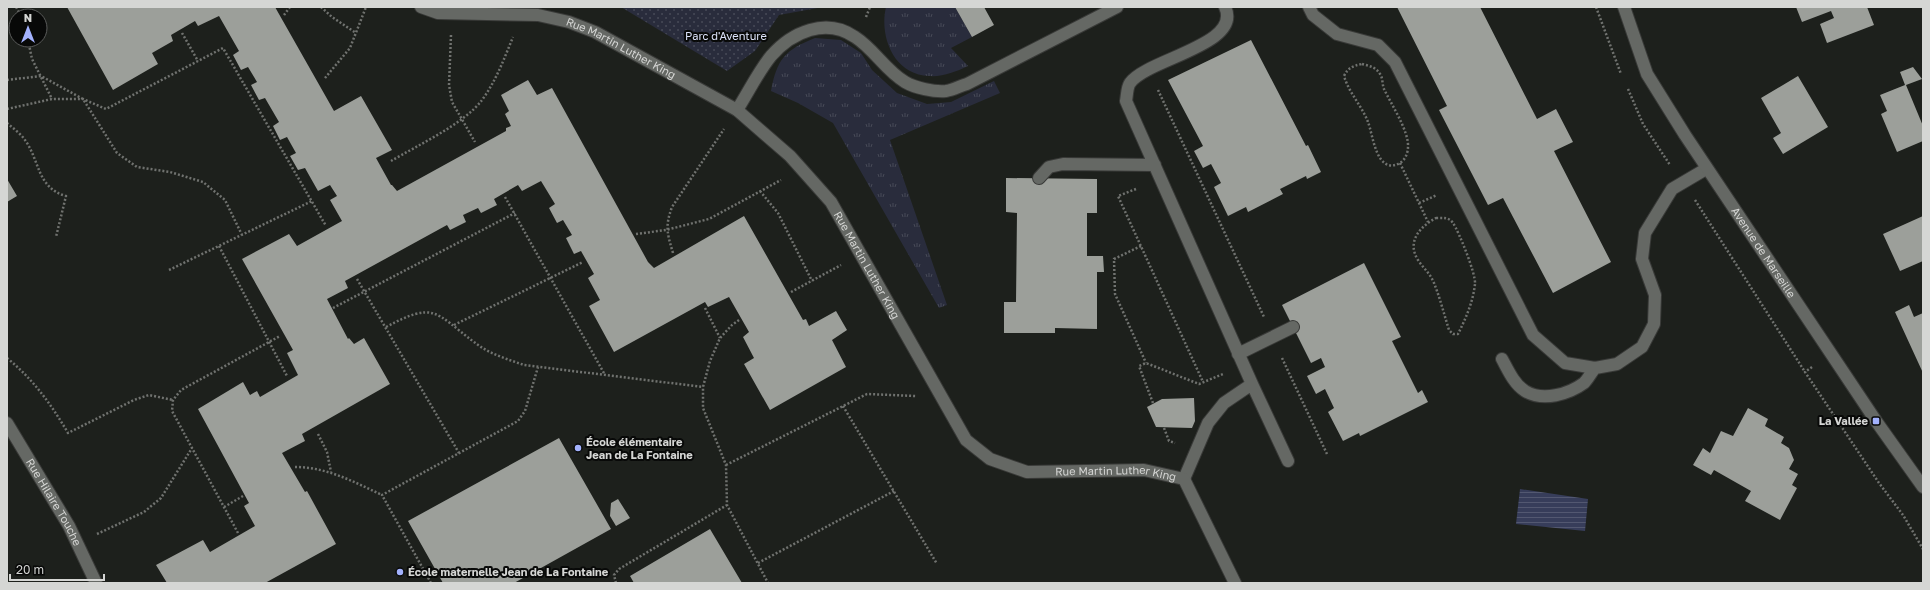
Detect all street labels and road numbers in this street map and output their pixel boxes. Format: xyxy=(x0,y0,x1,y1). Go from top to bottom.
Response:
street label: Rue Martin Luther King xyxy=(564,15,678,81)
street label: Avenue de Marseille xyxy=(1729,205,1799,300)
street label: Rue Martin Luther King xyxy=(832,209,903,321)
street label: Rue Hilaire Touche xyxy=(24,456,84,548)
street label: Rue Martin Luther King xyxy=(1055,463,1178,483)

